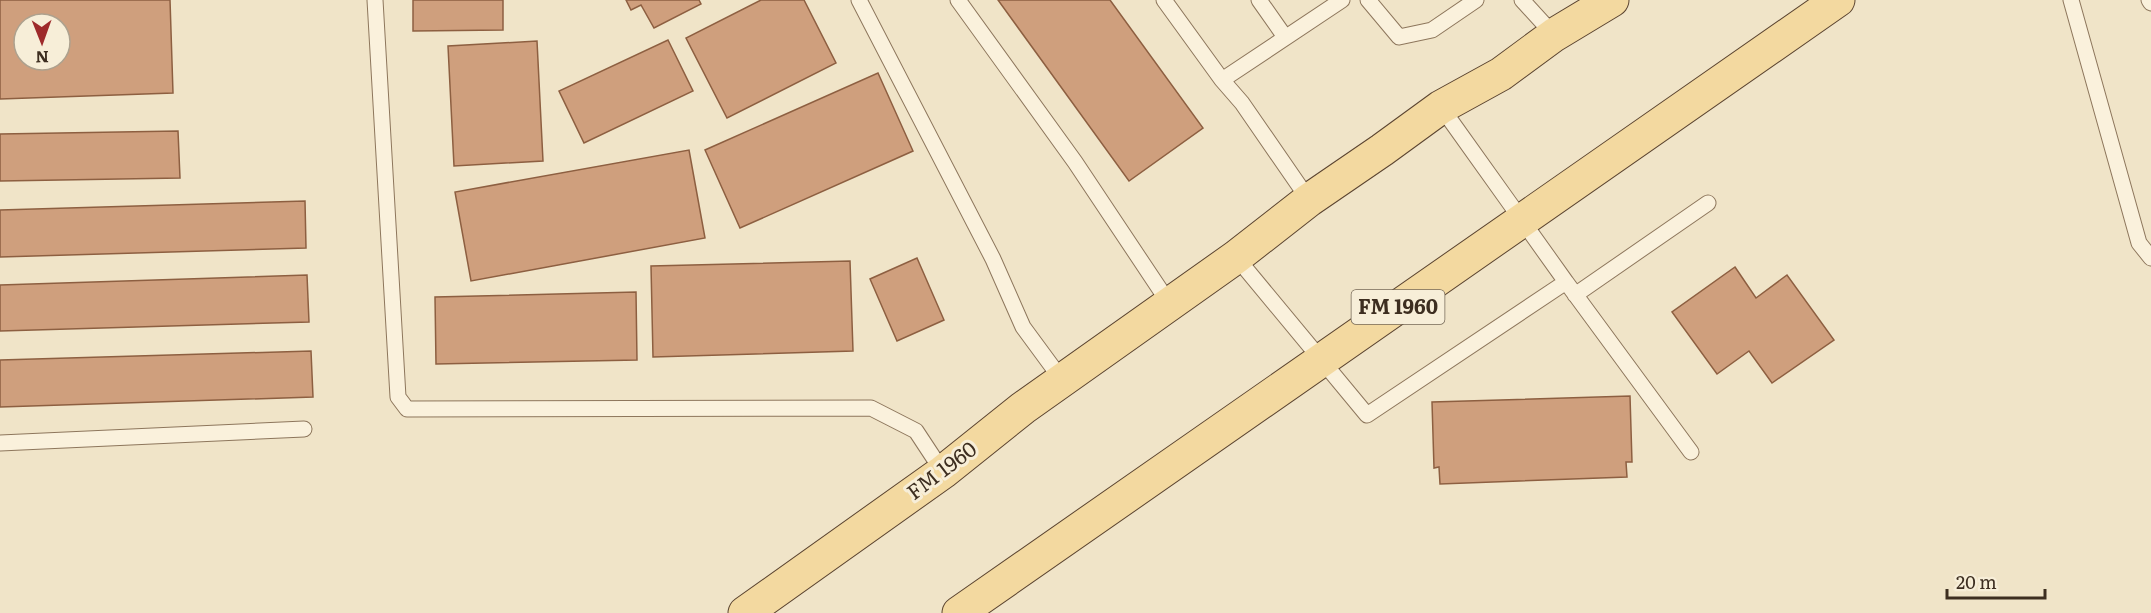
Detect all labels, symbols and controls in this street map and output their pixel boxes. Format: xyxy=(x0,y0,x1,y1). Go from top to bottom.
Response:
north arrow xyxy=(12,12,72,72)
text: N xyxy=(35,46,49,70)
road number: FM 1960 xyxy=(1352,290,1444,324)
street label: FM 1960 xyxy=(899,432,982,506)
scale bar xyxy=(1947,562,2044,600)
text: 20 m xyxy=(1956,568,1997,595)

